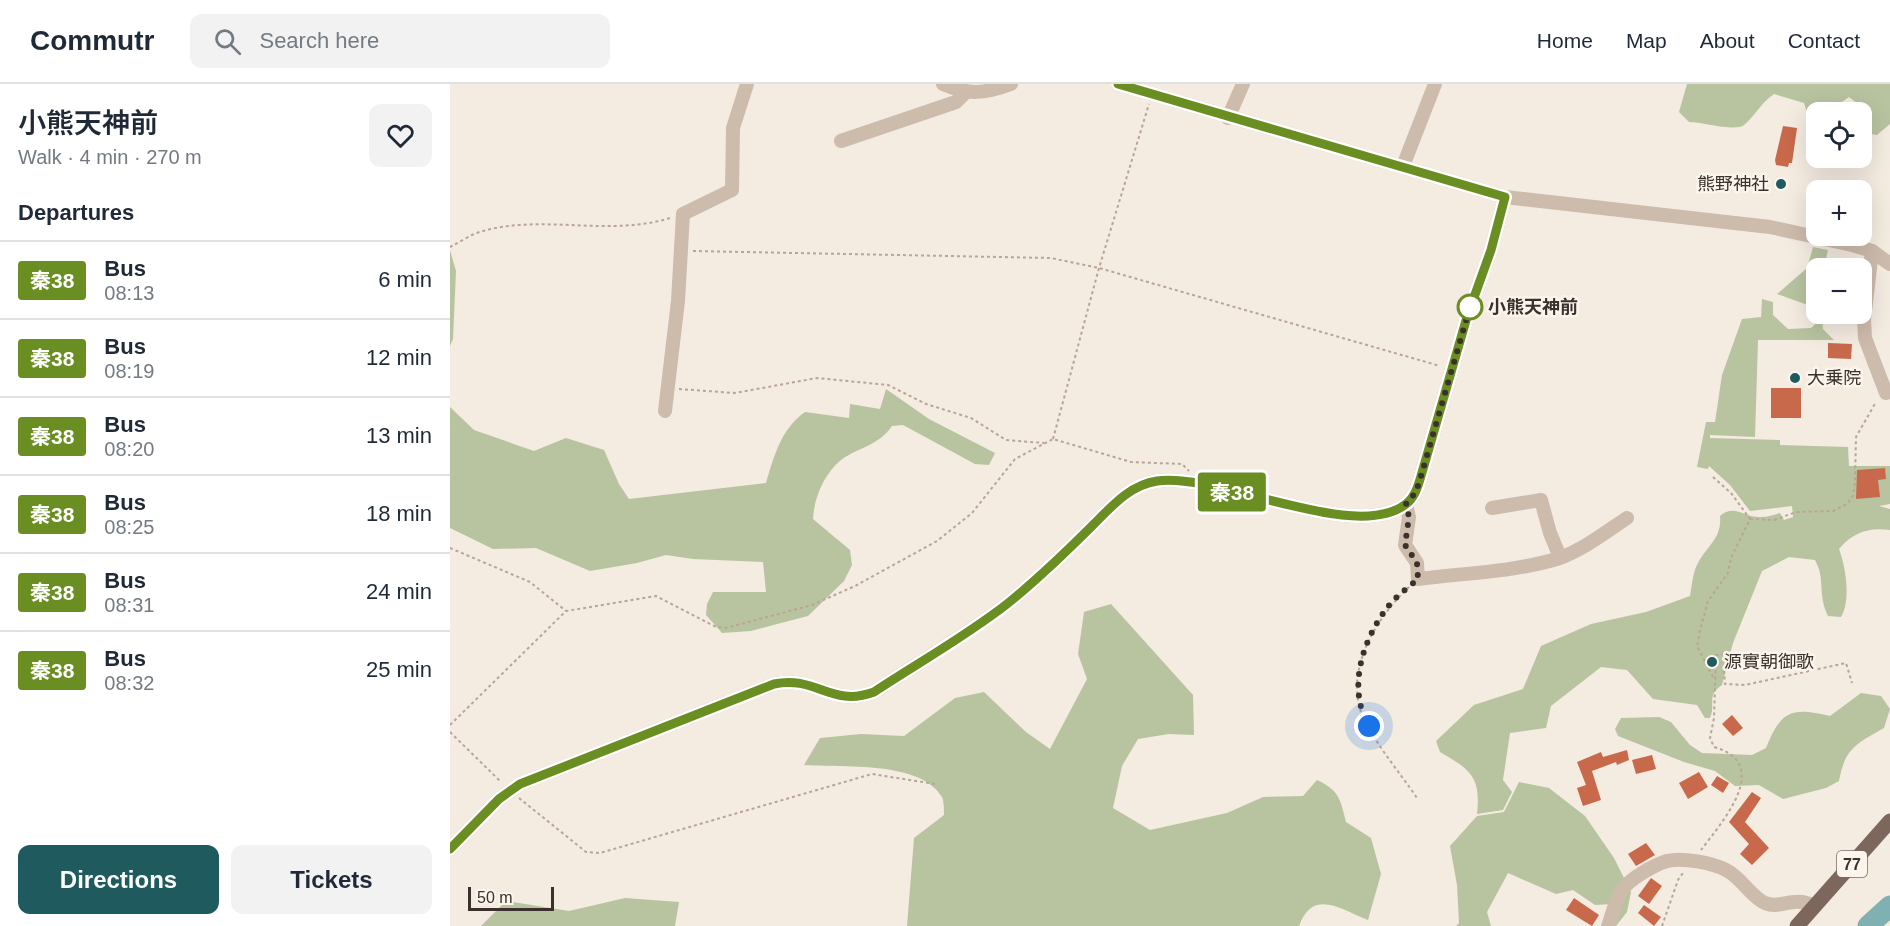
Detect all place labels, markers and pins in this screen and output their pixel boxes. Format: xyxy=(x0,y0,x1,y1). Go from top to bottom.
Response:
place label: 熊野神社 xyxy=(1697,174,1769,194)
marker: 熊野神社 xyxy=(1774,177,1788,191)
marker: 小熊天神前 xyxy=(1457,294,1483,320)
place label: 小熊天神前 xyxy=(1488,297,1578,317)
place label: 大乗院 xyxy=(1807,368,1861,388)
marker: 大乗院 xyxy=(1788,371,1802,385)
place label: 源實朝御歌 xyxy=(1724,652,1814,672)
marker: 源實朝御歌 xyxy=(1705,655,1719,669)

